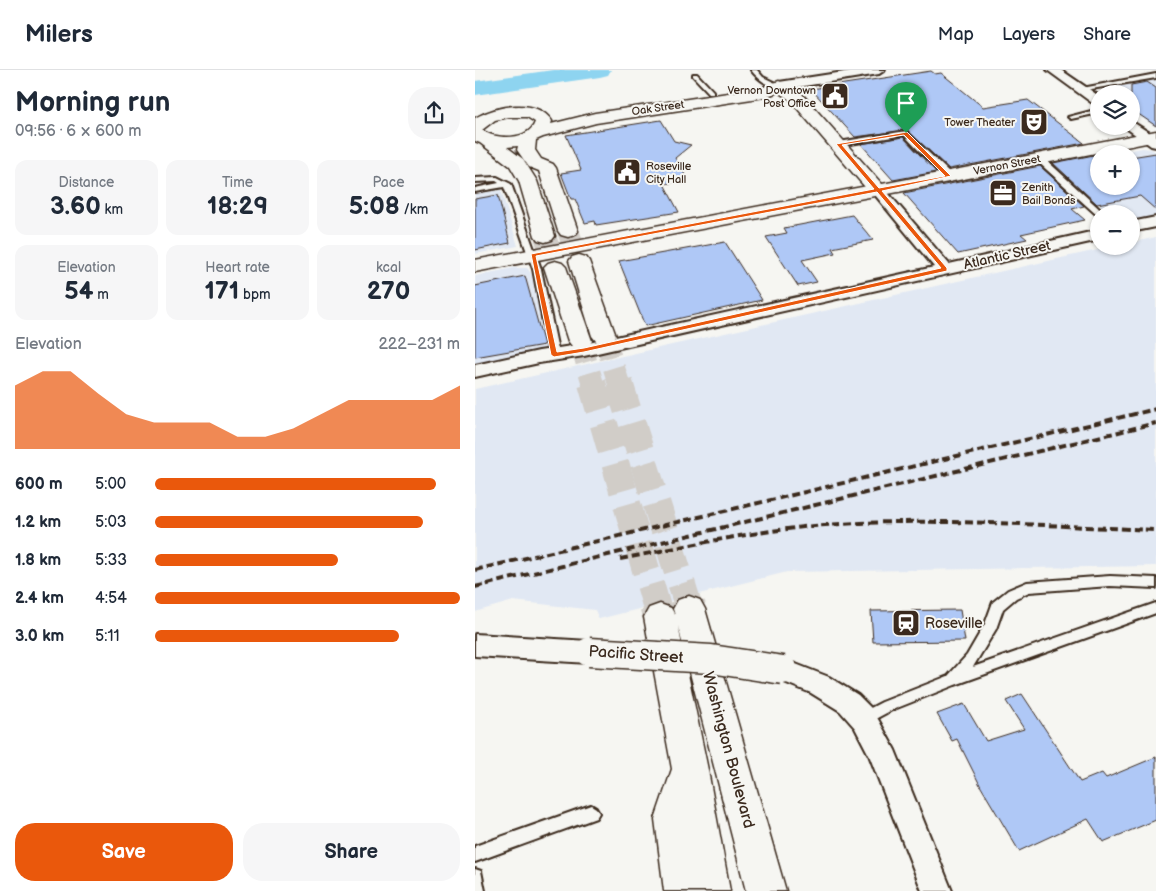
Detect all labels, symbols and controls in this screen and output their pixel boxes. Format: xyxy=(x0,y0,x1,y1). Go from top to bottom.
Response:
text: Milers xyxy=(25,20,93,49)
text: Map xyxy=(938,24,974,45)
text: Layers xyxy=(1002,24,1055,45)
text: Share xyxy=(1083,24,1131,45)
public building icon: Vernon Downtown Post Office xyxy=(820,81,850,111)
pin xyxy=(885,82,927,133)
place label: Vernon Downtown Post Office xyxy=(727,84,816,110)
map controls xyxy=(1090,85,1140,255)
button: layers xyxy=(1090,85,1140,135)
text: Morning run xyxy=(15,86,170,119)
button: share xyxy=(408,87,460,139)
icon: arrive xyxy=(892,89,920,117)
street label: Oak Street xyxy=(631,98,686,118)
theatre icon: Tower Theater xyxy=(1019,107,1049,137)
place label: Tower Theater xyxy=(944,116,1016,129)
text: 09:56 · 6 × 600 m xyxy=(15,122,141,141)
button: + xyxy=(1090,145,1140,195)
street label: Vernon Street xyxy=(972,152,1042,178)
public building icon: Roseville City Hall xyxy=(612,157,642,187)
place label: Roseville City Hall xyxy=(646,160,692,186)
text: Distance xyxy=(59,174,114,191)
text: Time xyxy=(222,174,253,191)
text: Pace xyxy=(373,174,404,191)
office icon: Zenith Bail Bonds xyxy=(988,178,1018,208)
place label: Zenith Bail Bonds xyxy=(1021,181,1076,207)
text: 3.60 xyxy=(50,191,101,222)
text: 18:29 xyxy=(207,191,268,222)
text: 5:08 xyxy=(349,191,400,222)
text: km xyxy=(101,201,123,218)
text: /km xyxy=(400,201,428,218)
button: − xyxy=(1090,205,1140,255)
street label: Atlantic Street xyxy=(962,237,1053,273)
text: Elevation xyxy=(57,259,116,276)
text: Heart rate xyxy=(205,259,270,276)
text: kcal xyxy=(376,259,401,276)
text: 54 xyxy=(64,276,93,307)
text: 171 xyxy=(204,276,239,307)
text: 270 xyxy=(367,276,410,307)
text: m xyxy=(93,286,109,303)
text: bpm xyxy=(239,286,271,303)
text: Elevation xyxy=(15,335,82,354)
text: 222–231 m xyxy=(378,335,460,354)
text: 600 m xyxy=(15,475,63,494)
text: 5:00 xyxy=(95,475,126,494)
text: 1.2 km xyxy=(15,513,61,532)
text: 5:03 xyxy=(95,513,127,532)
text: 1.8 km xyxy=(15,551,61,570)
text: 5:33 xyxy=(95,551,127,570)
text: 2.4 km xyxy=(15,589,64,608)
text: 4:54 xyxy=(95,589,127,608)
station icon: Roseville xyxy=(891,608,921,638)
place label: Roseville xyxy=(925,615,983,632)
text: 3.0 km xyxy=(15,627,64,646)
text: 5:11 xyxy=(95,627,120,646)
street label: Pacific Street xyxy=(588,642,684,668)
street label: Washington Boulevard xyxy=(698,670,758,830)
button: Save xyxy=(15,823,233,881)
button: Share xyxy=(243,823,460,881)

